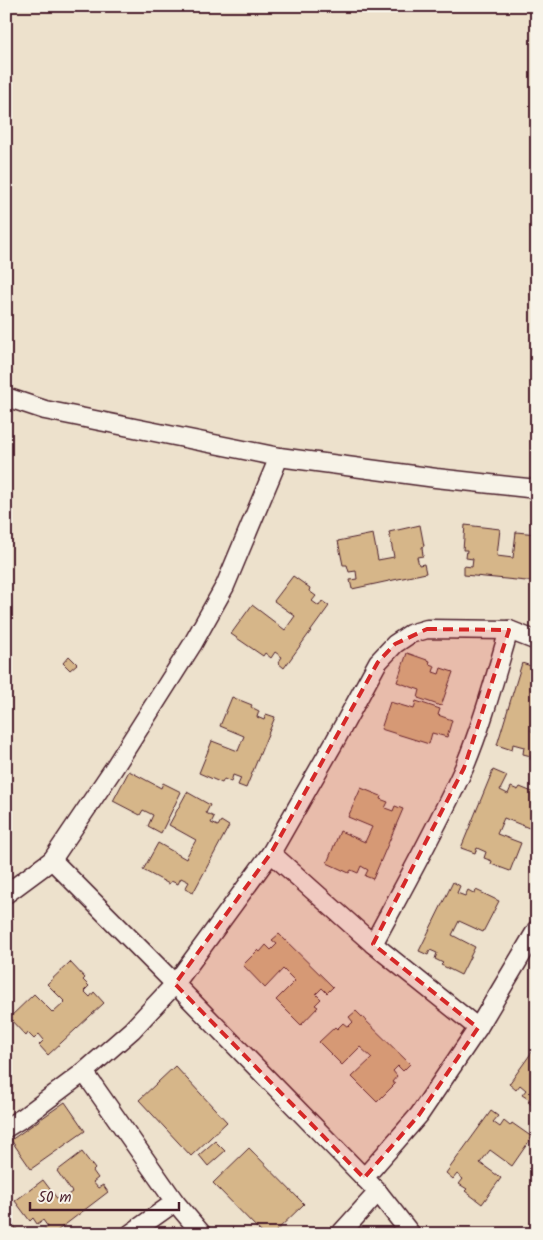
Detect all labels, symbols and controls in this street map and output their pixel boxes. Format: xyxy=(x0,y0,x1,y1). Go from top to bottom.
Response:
scale bar xyxy=(30,1180,179,1212)
text: 50 m xyxy=(38,1186,72,1210)

